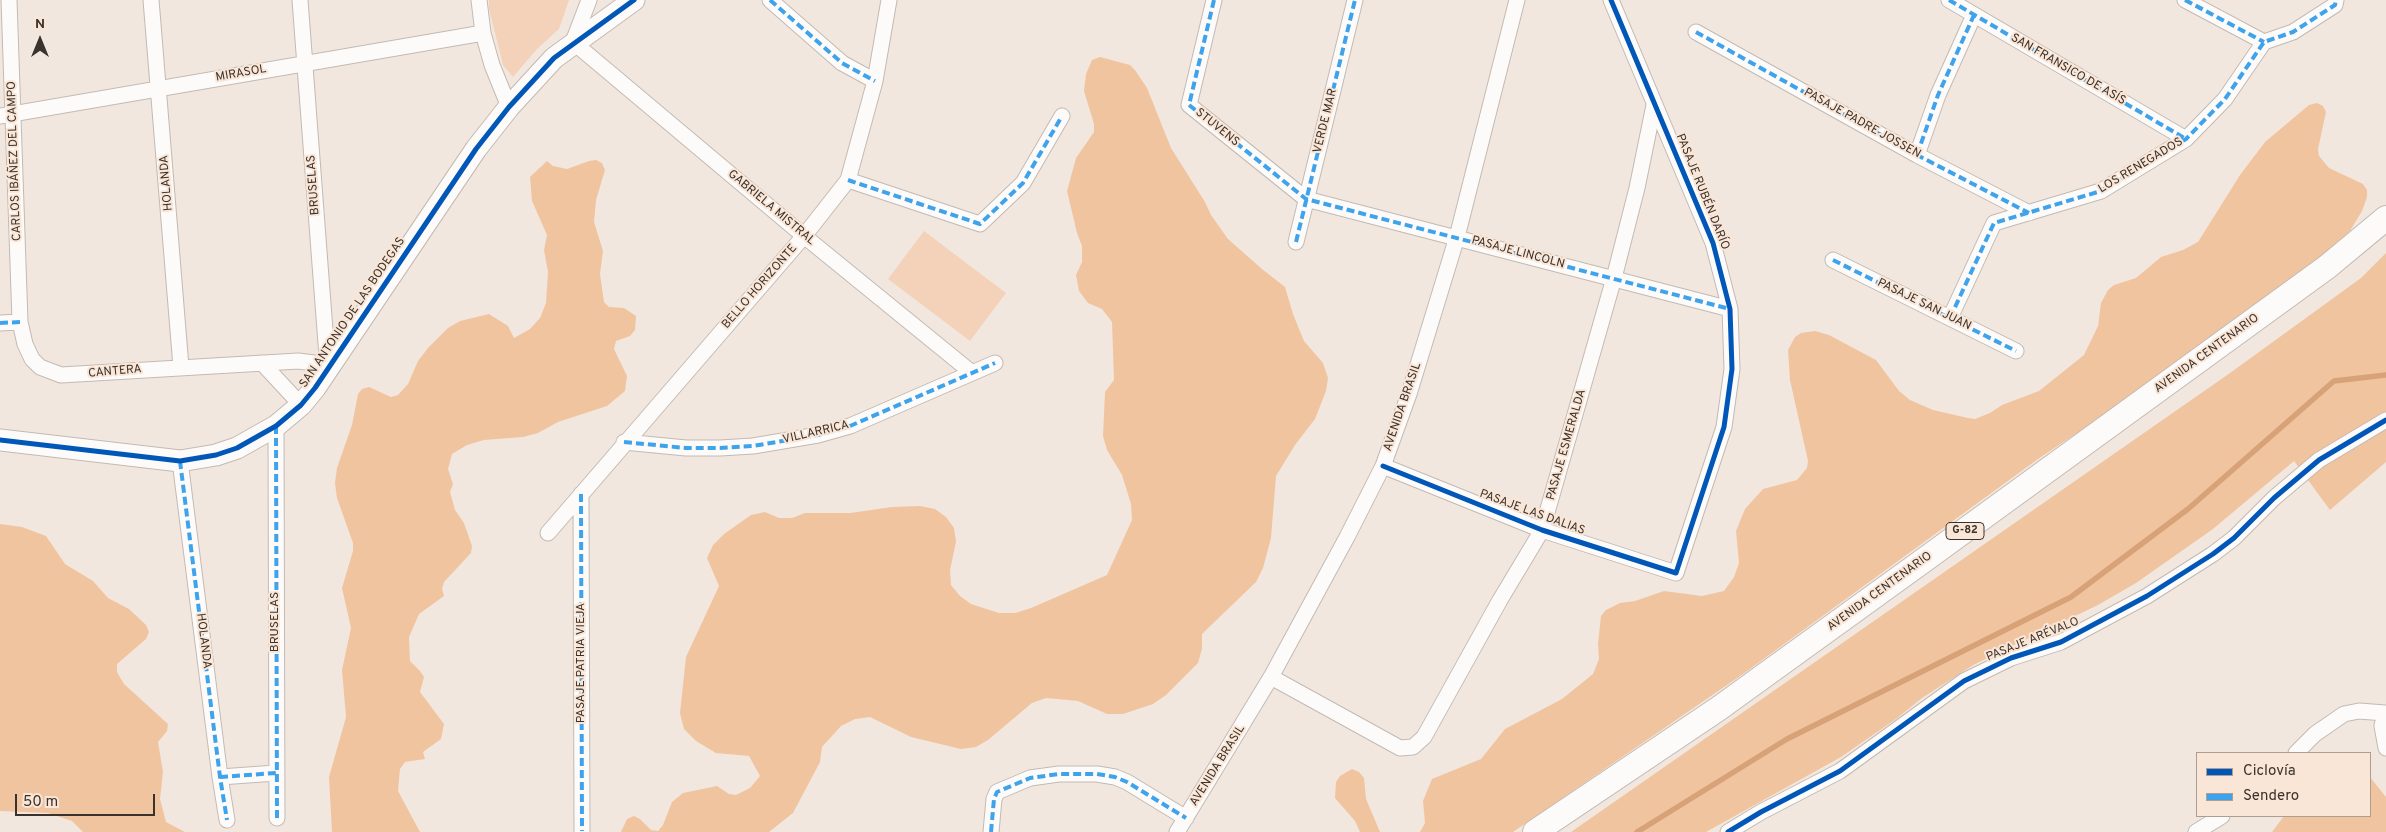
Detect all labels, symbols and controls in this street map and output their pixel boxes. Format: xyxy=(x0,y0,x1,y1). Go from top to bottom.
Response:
north arrow xyxy=(15,15,65,65)
text: N xyxy=(35,16,45,33)
street label: SAN FRANSICO DE ASÍS xyxy=(2008,31,2128,109)
street label: MIRASOL xyxy=(215,62,267,86)
street label: CARLOS IBÁÑEZ DEL CAMPO xyxy=(5,81,25,241)
street label: PASAJE PADRE JOSSEN xyxy=(1801,86,1923,162)
street label: VERDE MAR xyxy=(1311,87,1341,155)
street label: STUVENS xyxy=(1192,106,1242,150)
street label: PASAJE RUBÉN DARÍO xyxy=(1672,132,1732,252)
street label: LOS RENEGADOS xyxy=(2096,135,2186,197)
street label: HOLANDA xyxy=(157,154,177,212)
street label: BRUSELAS xyxy=(305,154,323,216)
street label: GABRIELA MISTRAL xyxy=(725,167,817,249)
street label: PASAJE LINCOLN xyxy=(1470,234,1566,272)
street label: SAN ANTONIO DE LAS BODEGAS xyxy=(297,235,409,391)
street label: BELLO HORIZONTE xyxy=(719,242,801,332)
street label: PASAJE SAN JUAN xyxy=(1875,276,1973,334)
street label: AVENIDA CENTENARIO xyxy=(2152,311,2262,397)
street label: AVENIDA BRASIL xyxy=(1381,361,1425,453)
street label: CANTERA xyxy=(88,362,142,382)
street label: PASAJE ESMERALDA xyxy=(1544,388,1590,502)
street label: VILLARRICA xyxy=(781,418,851,448)
street label: PASAJE LAS DALIAS xyxy=(1477,487,1587,539)
road number: G-82 xyxy=(1946,522,1984,540)
street label: AVENIDA CENTENARIO xyxy=(1825,549,1935,635)
street label: BRUSELAS xyxy=(269,592,283,652)
street label: PASAJE PATRIA VIEJA xyxy=(575,603,589,723)
street label: HOLANDA xyxy=(192,612,214,670)
street label: PASAJE ARÉVALO xyxy=(1984,615,2082,665)
street label: AVENIDA BRASIL xyxy=(1187,723,1249,809)
legend xyxy=(2196,752,2371,817)
text: Ciclovía xyxy=(2243,762,2296,781)
scale bar xyxy=(18,784,158,816)
text: Sendero xyxy=(2243,787,2299,806)
text: 50 m xyxy=(23,793,58,812)

